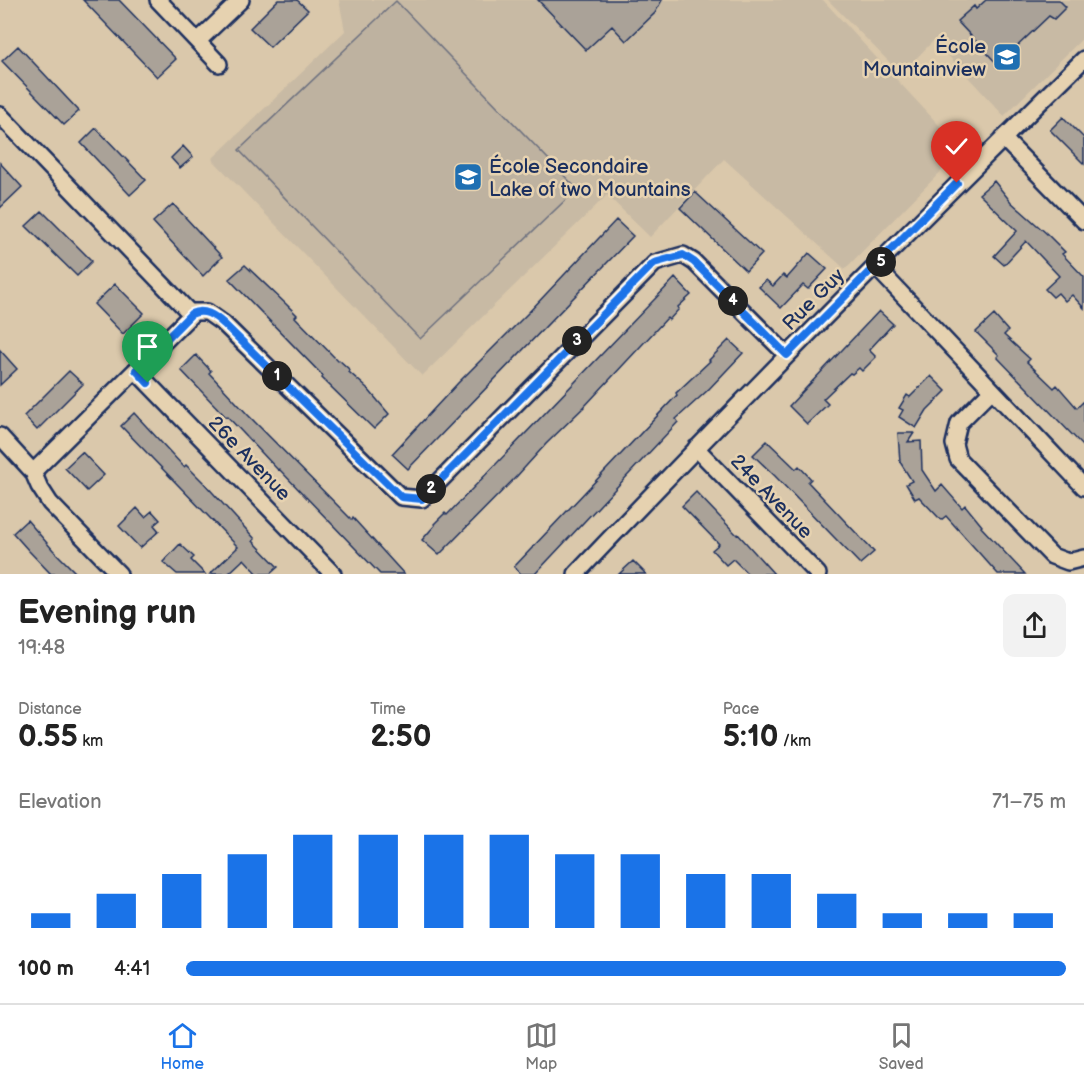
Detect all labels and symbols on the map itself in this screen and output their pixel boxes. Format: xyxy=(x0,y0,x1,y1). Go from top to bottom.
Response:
place label: École Mountainview xyxy=(863,34,987,82)
school or university icon: École Mountainview xyxy=(991,41,1023,73)
pin xyxy=(931,121,982,183)
place label: École Secondaire Lake of two Mountains xyxy=(489,154,691,202)
school or university icon: École Secondaire Lake of two Mountains xyxy=(452,161,484,193)
pin: 5 xyxy=(866,247,896,277)
street label: Rue Guy xyxy=(778,264,850,336)
pin: 4 xyxy=(718,286,748,316)
pin xyxy=(122,321,173,383)
pin: 3 xyxy=(562,326,592,356)
pin: 1 xyxy=(262,361,292,391)
street label: 26e Avenue xyxy=(203,411,296,506)
street label: 24e Avenue xyxy=(725,449,818,544)
pin: 2 xyxy=(416,474,446,504)

